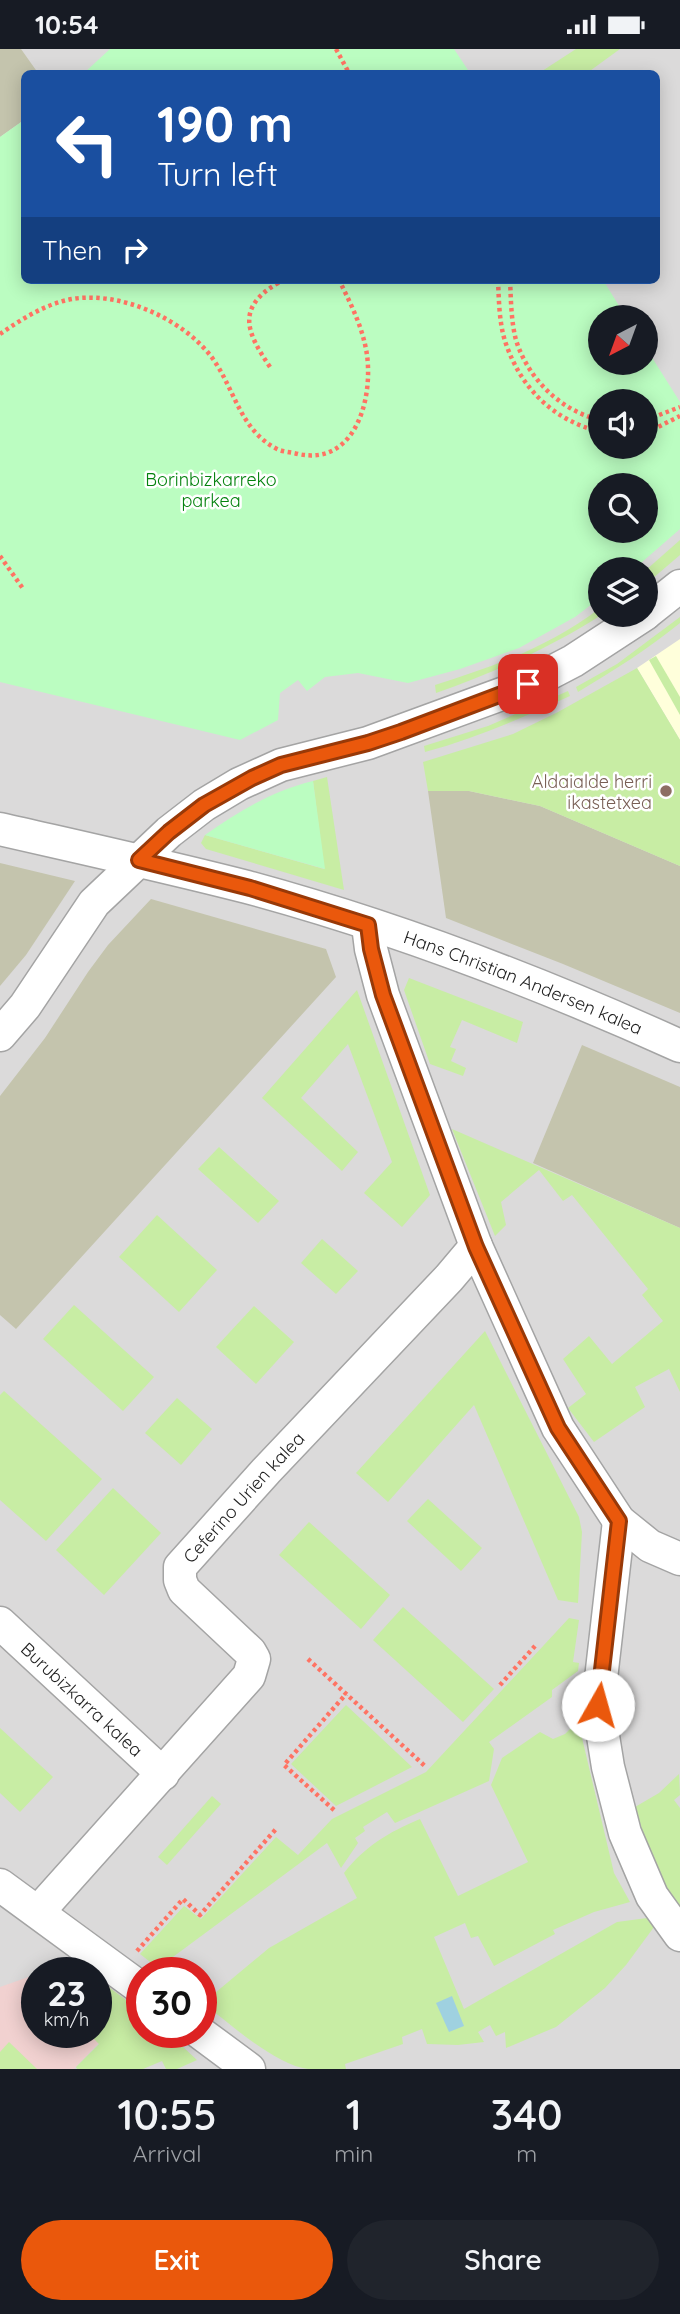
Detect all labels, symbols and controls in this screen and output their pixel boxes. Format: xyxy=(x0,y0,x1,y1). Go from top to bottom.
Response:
text: 10:54 xyxy=(35,8,98,41)
text: 190 m xyxy=(157,93,293,154)
icon: left xyxy=(42,98,133,189)
text: Turn left xyxy=(157,154,278,194)
icon: right xyxy=(116,231,154,269)
text: Then xyxy=(42,234,102,267)
north arrow xyxy=(588,305,658,375)
map controls xyxy=(588,305,658,627)
button: sound xyxy=(588,389,658,459)
park label: Borinbizkarreko parkea xyxy=(145,468,277,512)
button: search xyxy=(588,473,658,543)
button: layers xyxy=(588,557,658,627)
pin xyxy=(498,654,558,714)
icon: arrive xyxy=(509,665,547,703)
place label: Aldaialde herri ikastetxea xyxy=(532,770,652,814)
marker: Aldaialde herri ikastetxea xyxy=(658,783,674,799)
street label: Hans Christian Andersen kalea xyxy=(401,925,646,1039)
street label: Ceferino Urien kalea xyxy=(178,1427,309,1568)
street label: Burubizkarra kalea xyxy=(16,1637,148,1761)
position arrow xyxy=(561,1668,635,1742)
speed limit sign: 30 xyxy=(126,1957,217,2048)
text: 23 xyxy=(47,1971,86,2015)
text: km/h xyxy=(44,2008,89,2031)
text: 10:55 xyxy=(117,2088,217,2141)
text: 1 xyxy=(346,2088,362,2141)
text: 340 xyxy=(491,2088,563,2141)
text: Arrival xyxy=(133,2139,202,2168)
text: min xyxy=(334,2139,373,2168)
text: m xyxy=(516,2139,537,2168)
button: Exit xyxy=(21,2220,333,2300)
button: Share xyxy=(347,2220,659,2300)

